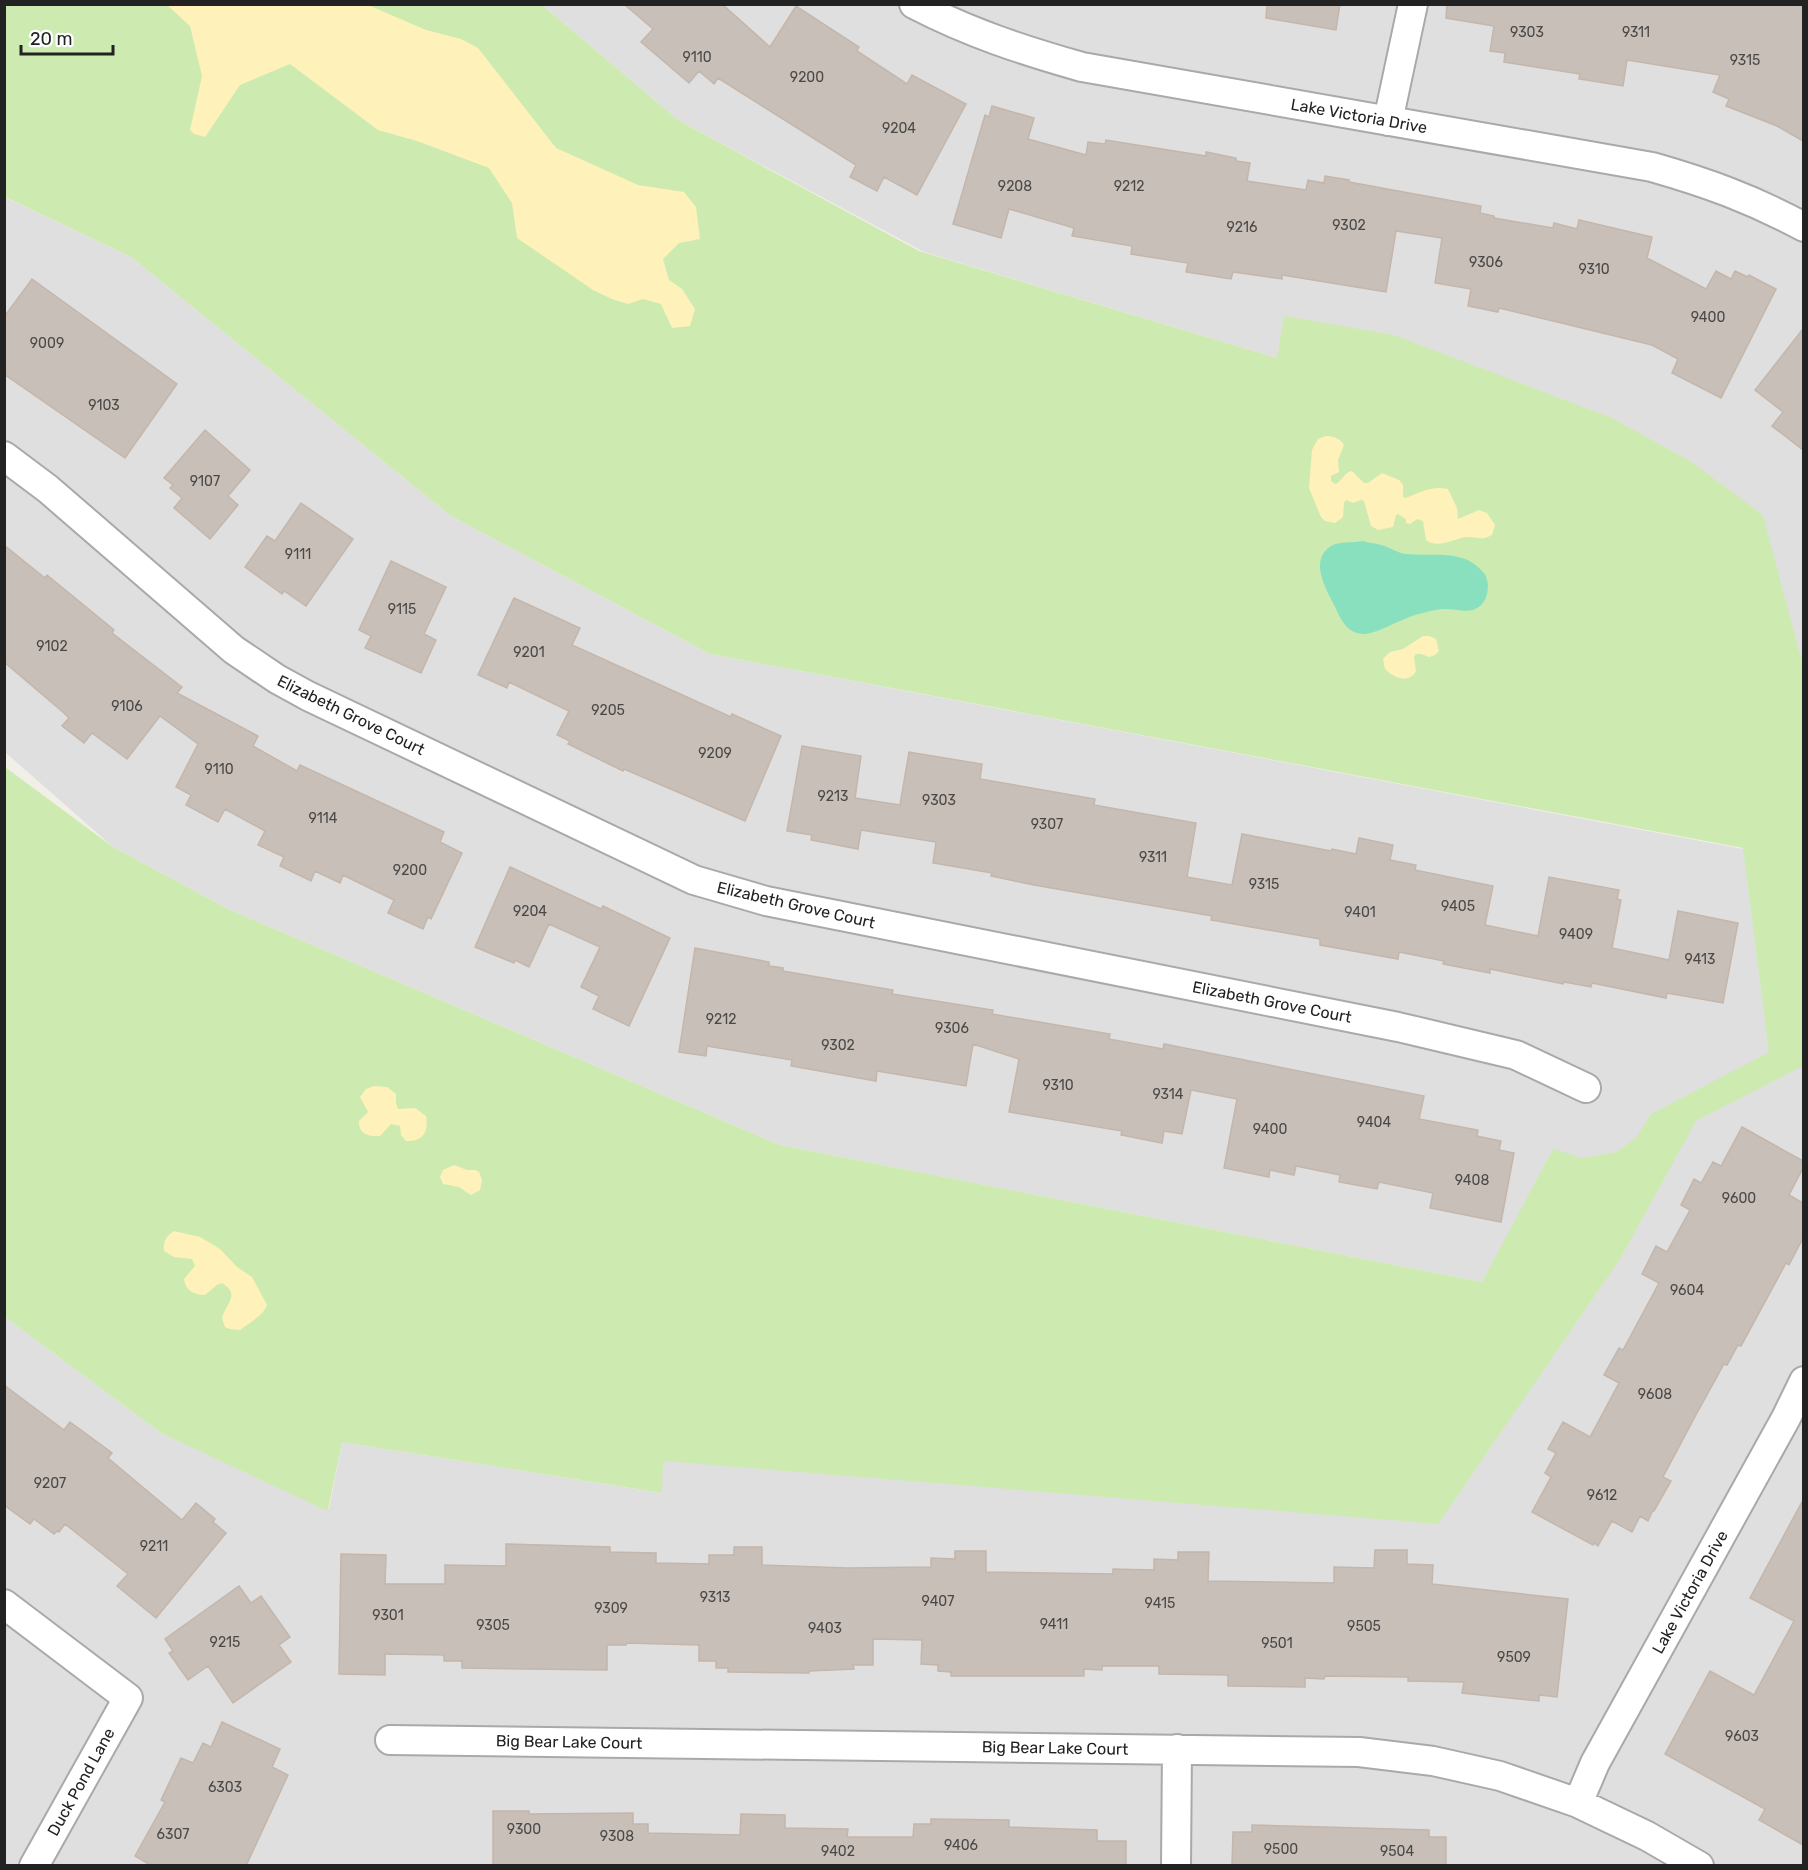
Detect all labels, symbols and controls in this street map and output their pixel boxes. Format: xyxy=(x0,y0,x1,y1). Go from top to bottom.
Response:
scale bar xyxy=(21,18,112,56)
house number: 9303 xyxy=(1510,24,1544,41)
house number: 9311 xyxy=(1622,24,1650,41)
text: 20 m xyxy=(30,28,72,50)
house number: 9110 xyxy=(682,49,712,66)
house number: 9315 xyxy=(1730,52,1760,69)
house number: 9200 xyxy=(790,69,824,86)
street label: Lake Victoria Drive xyxy=(1289,95,1429,137)
house number: 9204 xyxy=(882,120,916,137)
house number: 9208 xyxy=(998,178,1032,195)
house number: 9212 xyxy=(1114,178,1144,195)
house number: 9302 xyxy=(1332,217,1366,234)
house number: 9216 xyxy=(1227,219,1257,236)
house number: 9306 xyxy=(1469,254,1503,271)
house number: 9310 xyxy=(1578,261,1610,278)
house number: 9400 xyxy=(1691,309,1725,326)
house number: 9009 xyxy=(30,335,64,352)
house number: 9103 xyxy=(88,397,120,414)
house number: 9107 xyxy=(190,473,220,490)
house number: 9111 xyxy=(285,546,311,563)
house number: 9115 xyxy=(388,601,416,618)
house number: 9102 xyxy=(36,638,68,655)
house number: 9201 xyxy=(513,644,545,661)
street label: Elizabeth Grove Court xyxy=(274,671,428,759)
house number: 9106 xyxy=(111,698,143,715)
house number: 9205 xyxy=(591,702,625,719)
house number: 9209 xyxy=(698,745,732,762)
house number: 9110 xyxy=(204,761,234,778)
house number: 9213 xyxy=(818,788,848,805)
house number: 9303 xyxy=(922,792,956,809)
house number: 9114 xyxy=(309,810,338,827)
house number: 9307 xyxy=(1031,816,1063,833)
house number: 9311 xyxy=(1139,849,1167,866)
house number: 9200 xyxy=(393,862,427,879)
house number: 9315 xyxy=(1249,876,1279,893)
street label: Elizabeth Grove Court xyxy=(715,878,877,932)
house number: 9405 xyxy=(1441,898,1475,915)
house number: 9204 xyxy=(513,903,547,920)
house number: 9401 xyxy=(1344,904,1376,921)
house number: 9409 xyxy=(1559,926,1593,943)
house number: 9413 xyxy=(1685,951,1715,968)
street label: Elizabeth Grove Court xyxy=(1191,977,1353,1027)
house number: 9212 xyxy=(706,1011,736,1028)
house number: 9306 xyxy=(935,1020,969,1037)
house number: 9302 xyxy=(821,1037,855,1054)
house number: 9310 xyxy=(1042,1077,1074,1094)
house number: 9314 xyxy=(1153,1086,1184,1103)
house number: 9404 xyxy=(1357,1114,1391,1131)
house number: 9400 xyxy=(1253,1121,1287,1138)
house number: 9408 xyxy=(1455,1172,1489,1189)
house number: 9600 xyxy=(1722,1190,1756,1207)
house number: 9604 xyxy=(1670,1282,1704,1299)
house number: 9608 xyxy=(1638,1386,1672,1403)
house number: 9207 xyxy=(34,1475,66,1492)
house number: 9612 xyxy=(1587,1487,1617,1504)
street label: Lake Victoria Drive xyxy=(1648,1527,1732,1657)
house number: 9211 xyxy=(140,1538,168,1555)
house number: 9313 xyxy=(700,1589,730,1606)
house number: 9407 xyxy=(922,1593,954,1610)
house number: 9415 xyxy=(1145,1595,1175,1612)
house number: 9309 xyxy=(594,1600,628,1617)
house number: 9301 xyxy=(372,1607,404,1624)
house number: 9411 xyxy=(1040,1616,1068,1633)
house number: 9305 xyxy=(476,1617,510,1634)
house number: 9505 xyxy=(1347,1618,1381,1635)
house number: 9403 xyxy=(808,1620,842,1637)
house number: 9215 xyxy=(210,1634,240,1651)
house number: 9501 xyxy=(1261,1635,1293,1652)
house number: 9509 xyxy=(1497,1649,1531,1666)
street label: Duck Pond Lane xyxy=(43,1725,119,1839)
house number: 9603 xyxy=(1725,1728,1759,1745)
street label: Big Bear Lake Court xyxy=(496,1731,642,1753)
street label: Big Bear Lake Court xyxy=(982,1737,1128,1759)
house number: 6303 xyxy=(208,1779,242,1796)
house number: 9300 xyxy=(507,1821,541,1838)
house number: 6307 xyxy=(157,1826,189,1843)
house number: 9308 xyxy=(600,1828,634,1845)
house number: 9406 xyxy=(944,1837,978,1854)
house number: 9500 xyxy=(1264,1841,1298,1858)
house number: 9402 xyxy=(821,1843,855,1860)
house number: 9504 xyxy=(1380,1843,1414,1860)

